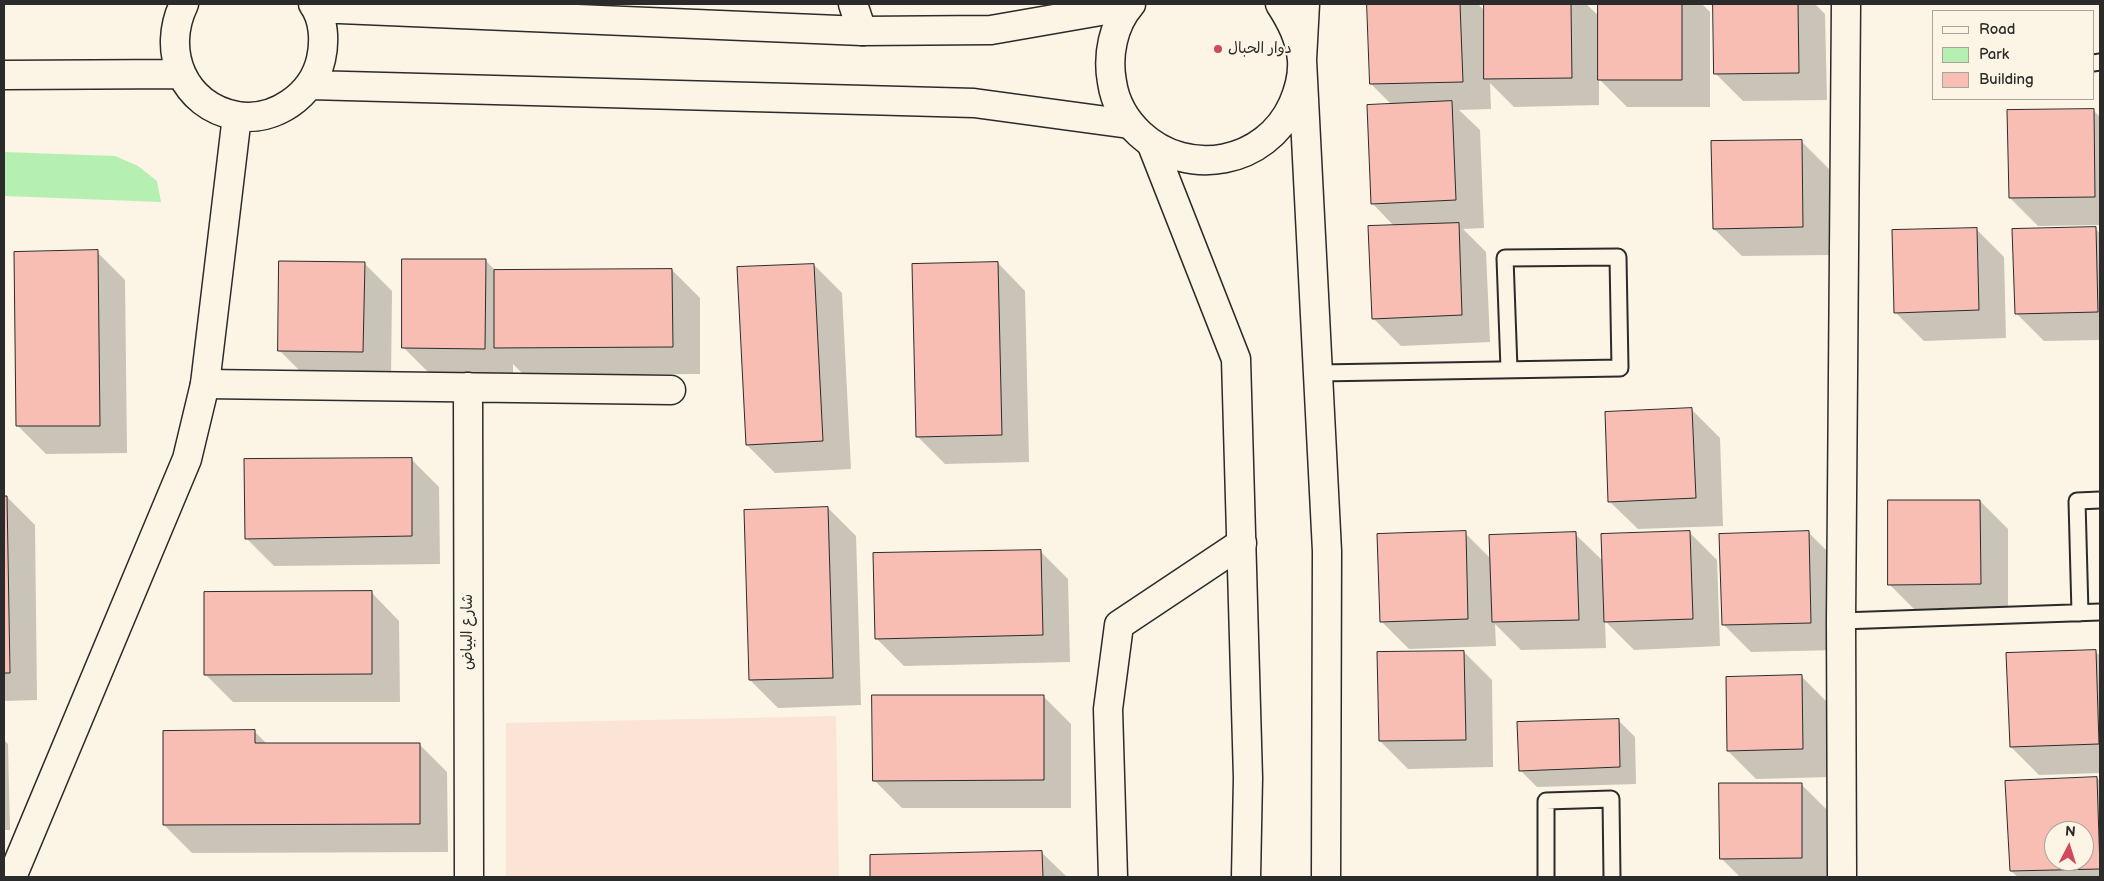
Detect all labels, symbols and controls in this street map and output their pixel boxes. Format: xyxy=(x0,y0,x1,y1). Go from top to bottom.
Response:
legend xyxy=(1932,10,2094,100)
text: Road xyxy=(1979,20,2015,39)
place label: دوار الحبال xyxy=(1228,40,1292,58)
marker: دوار الحبال xyxy=(1212,43,1224,55)
text: Park xyxy=(1979,45,2009,64)
text: Building xyxy=(1979,70,2034,89)
street label: شارع البياض xyxy=(459,594,477,670)
north arrow xyxy=(2044,821,2094,871)
text: N xyxy=(2064,823,2076,840)

